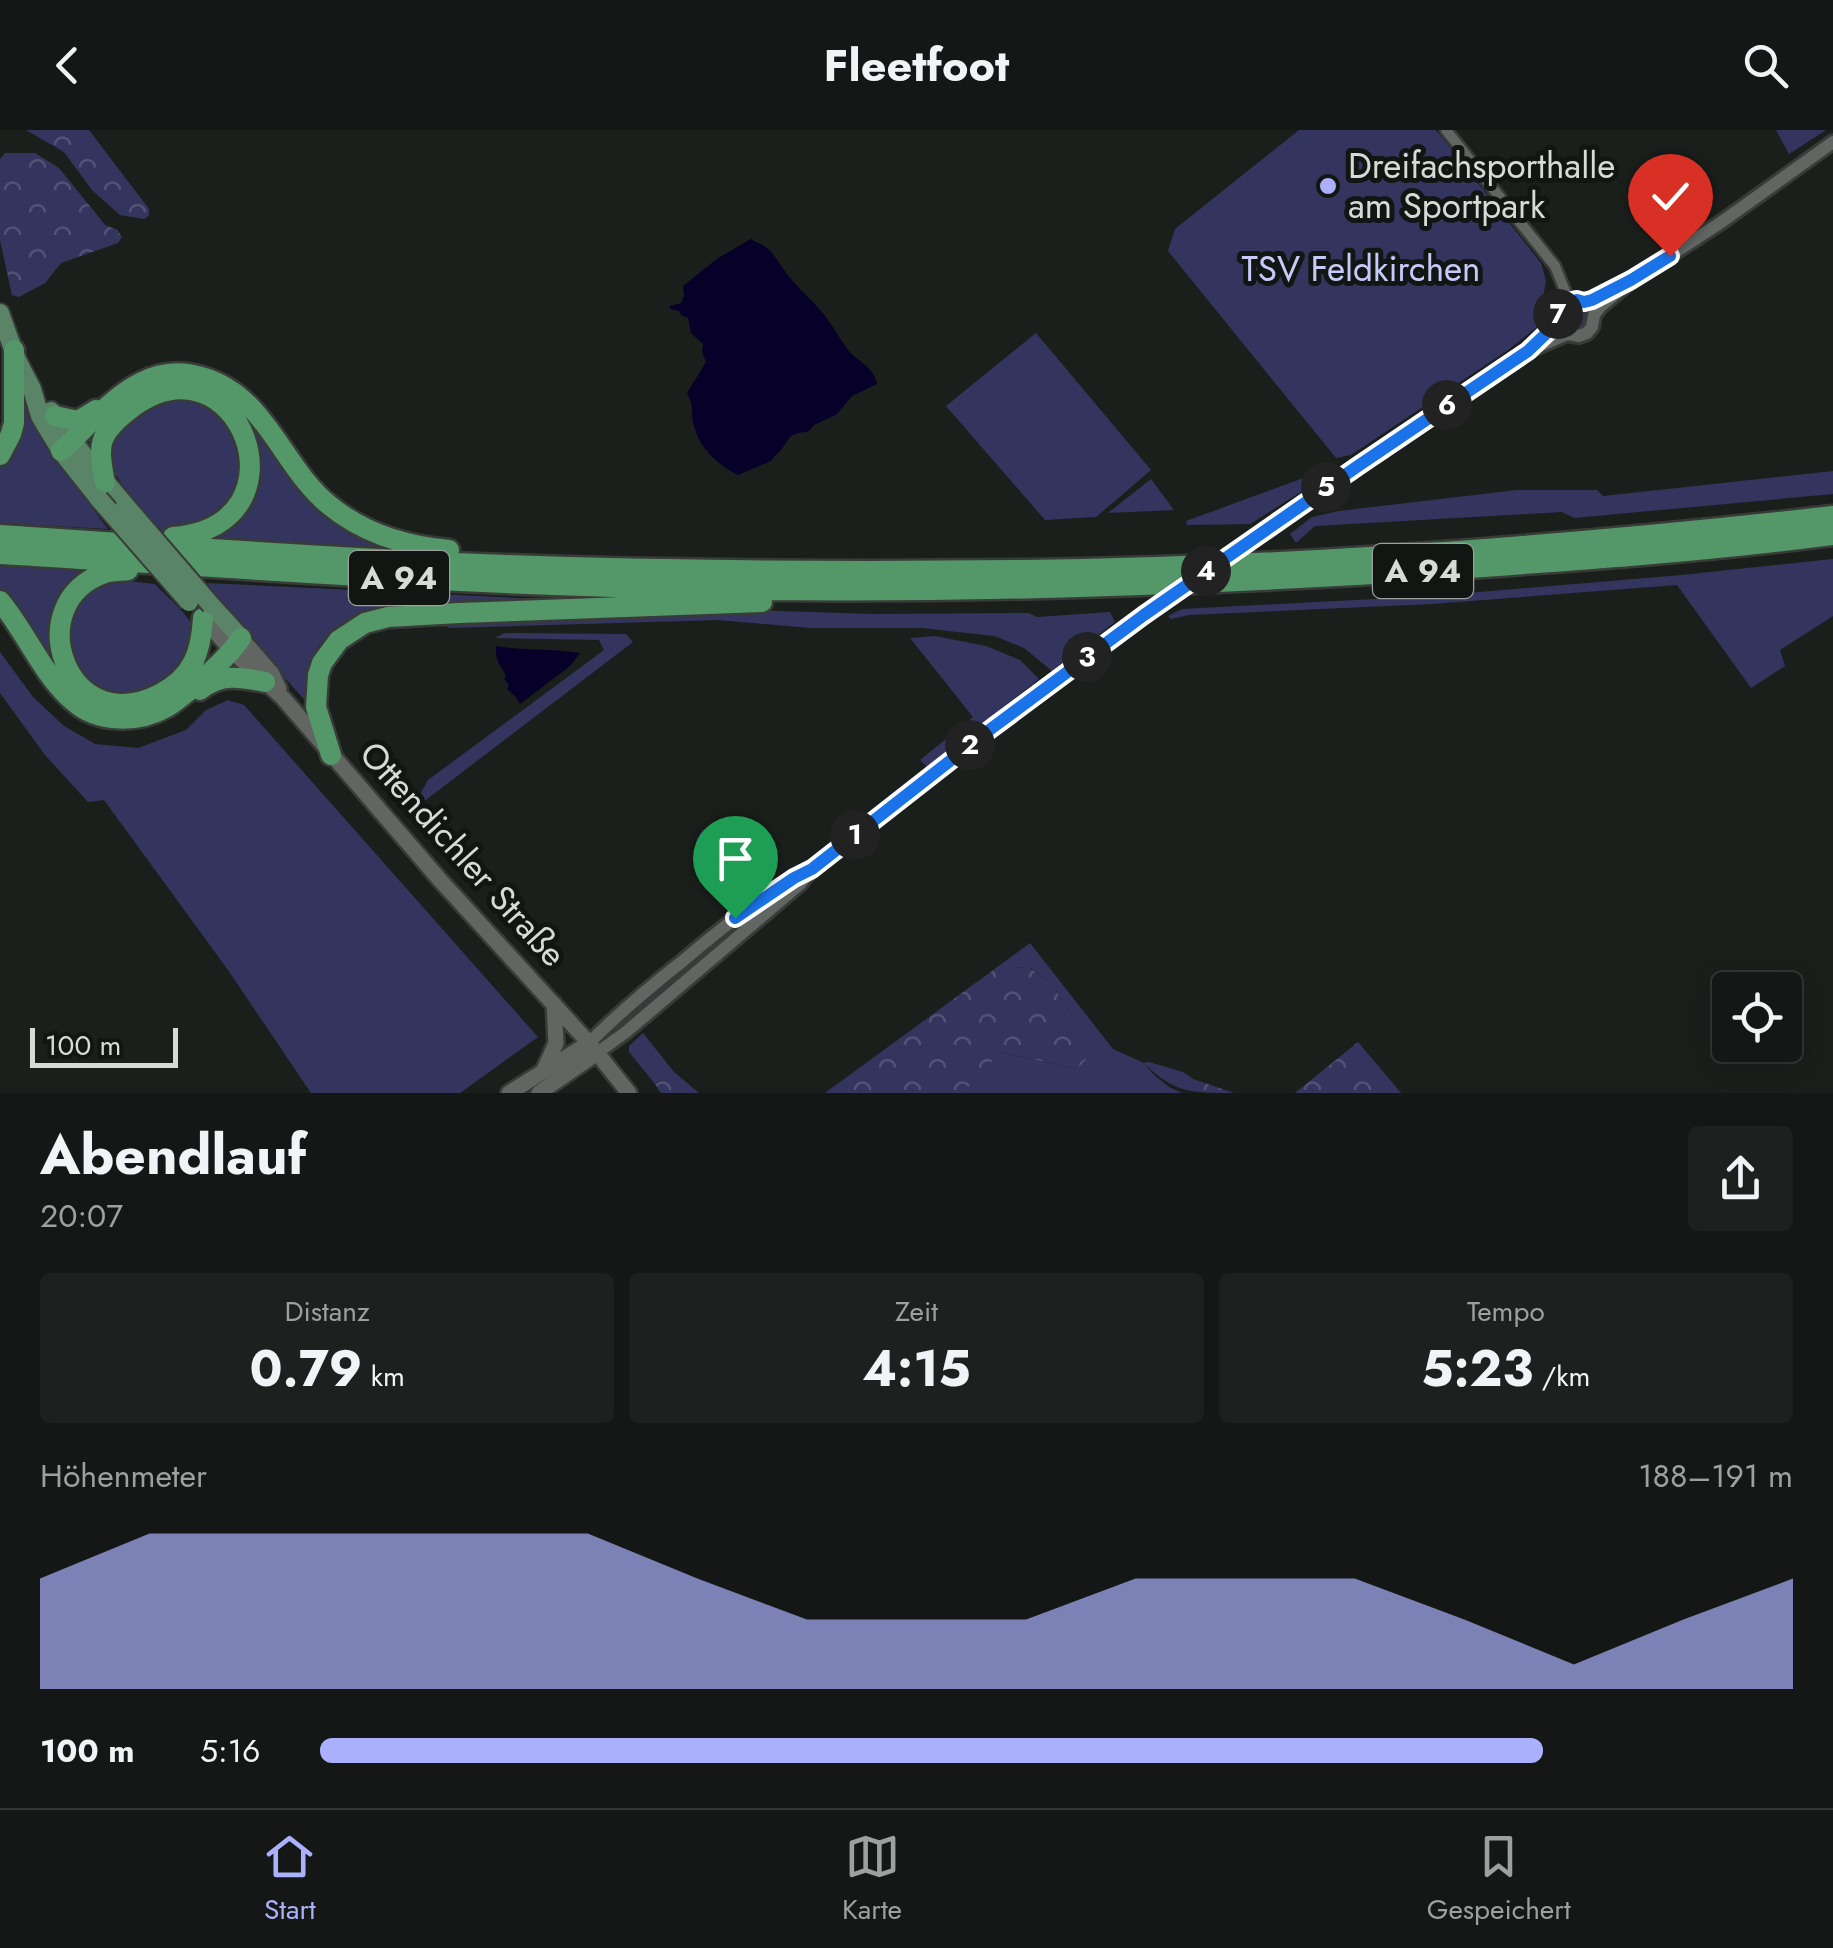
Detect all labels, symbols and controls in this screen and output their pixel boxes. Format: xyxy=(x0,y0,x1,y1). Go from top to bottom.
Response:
text: Fleetfoot xyxy=(824,33,1009,98)
icon: back xyxy=(40,38,95,93)
icon: search xyxy=(1738,38,1793,93)
place label: Dreifachsporthalle am Sportpark xyxy=(1348,141,1615,231)
pin xyxy=(1628,154,1713,257)
icon: check xyxy=(1643,169,1698,224)
marker: Dreifachsporthalle am Sportpark xyxy=(1317,175,1339,197)
park label: TSV Feldkirchen xyxy=(1241,244,1481,294)
pin: 7 xyxy=(1533,289,1583,339)
text: 7 xyxy=(1550,293,1566,334)
pin: 6 xyxy=(1422,380,1472,430)
text: 6 xyxy=(1438,384,1456,425)
pin: 5 xyxy=(1301,462,1351,512)
text: 5 xyxy=(1317,466,1335,507)
road number: A 94 xyxy=(1373,544,1473,598)
pin: 4 xyxy=(1181,546,1231,596)
text: 4 xyxy=(1196,550,1216,591)
road number: A 94 xyxy=(349,551,449,605)
pin: 3 xyxy=(1062,632,1112,682)
text: 3 xyxy=(1078,636,1096,677)
pin: 2 xyxy=(945,720,995,770)
text: 2 xyxy=(961,724,979,765)
street label: Ottendichler Straße xyxy=(348,730,578,978)
pin: 1 xyxy=(830,810,880,860)
text: 1 xyxy=(848,814,862,855)
pin xyxy=(693,816,778,919)
icon: arrive xyxy=(708,831,763,886)
map controls xyxy=(1712,972,1802,1062)
button: locate xyxy=(1712,972,1802,1062)
scale bar xyxy=(30,1023,178,1068)
text: 100 m xyxy=(45,1025,121,1066)
text: Abendlauf xyxy=(40,1115,306,1195)
button: share xyxy=(1688,1126,1793,1231)
text: 20:07 xyxy=(40,1193,123,1239)
text: Distanz xyxy=(284,1291,370,1332)
text: Zeit xyxy=(895,1291,938,1332)
text: Tempo xyxy=(1467,1291,1545,1332)
text: 0.79 xyxy=(249,1332,362,1405)
text: 4:15 xyxy=(862,1332,971,1405)
text: 5:23 xyxy=(1421,1332,1533,1405)
text: km xyxy=(362,1356,405,1397)
text: /km xyxy=(1533,1356,1590,1397)
text: Höhenmeter xyxy=(40,1453,207,1499)
text: 188–191 m xyxy=(1638,1453,1793,1499)
text: 100 m xyxy=(40,1728,135,1774)
text: 5:16 xyxy=(200,1728,260,1774)
tab: Start xyxy=(262,1829,317,1930)
tab: Karte xyxy=(842,1829,902,1930)
tab: Gespeichert xyxy=(1427,1829,1571,1930)

